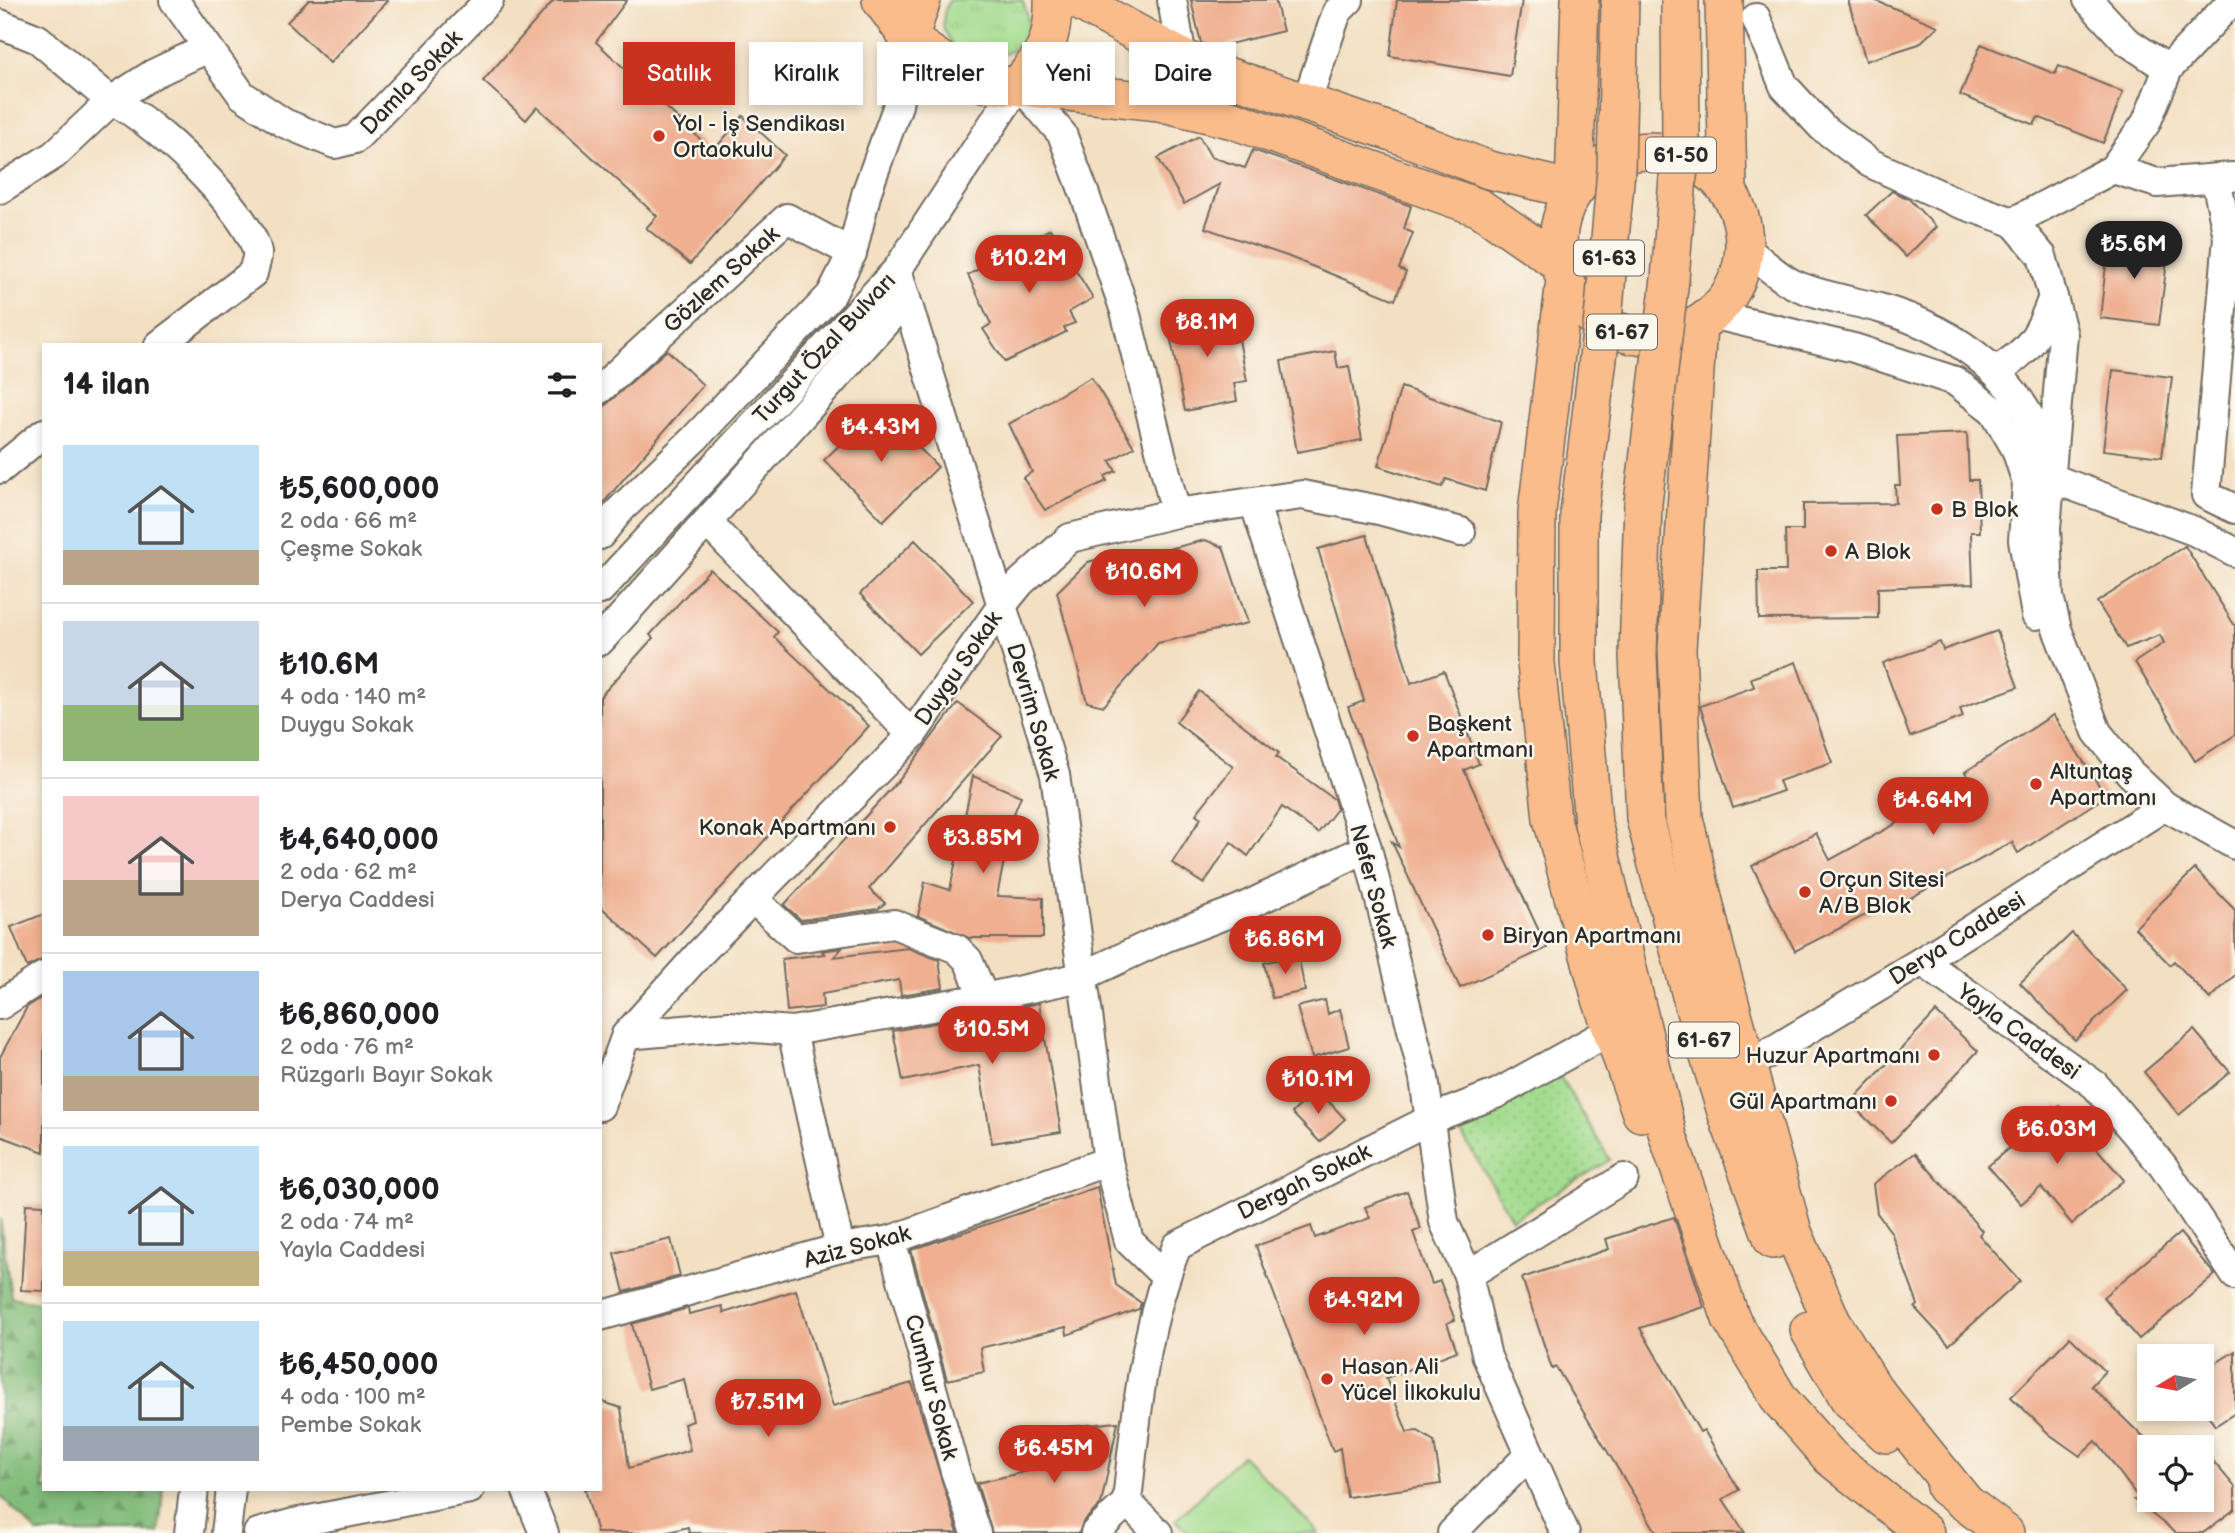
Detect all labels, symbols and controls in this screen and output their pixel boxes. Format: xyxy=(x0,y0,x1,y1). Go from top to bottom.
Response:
street label: Damla Sokak xyxy=(355,24,469,141)
chip: Satılık xyxy=(623,42,735,105)
chip: Kiralık xyxy=(749,42,863,105)
chip: Filtreler xyxy=(877,42,1008,105)
chip: Yeni xyxy=(1022,42,1115,105)
chip: Daire xyxy=(1129,42,1236,105)
place label: Yol - İş Sendikası Ortaokulu xyxy=(672,110,845,164)
marker: Yol - İş Sendikası Ortaokulu xyxy=(651,128,667,144)
road number: 61-50 xyxy=(1646,138,1716,172)
street label: Gözlem Sokak xyxy=(658,220,786,339)
pin: ₺5.6M xyxy=(2085,222,2183,281)
text: ₺5.6M xyxy=(2101,230,2167,258)
pin: ₺10.2M xyxy=(972,236,1086,295)
road number: 61-63 xyxy=(1574,240,1644,276)
text: ₺10.2M xyxy=(991,244,1067,272)
street label: Turgut Özal Bulvarı xyxy=(748,267,902,430)
pin: ₺8.1M xyxy=(1158,300,1256,359)
text: ₺8.1M xyxy=(1176,308,1238,336)
road number: 61-67 xyxy=(1587,314,1657,350)
icon: filters xyxy=(543,366,581,404)
text: 14 ilan xyxy=(63,367,150,403)
pin: ₺4.43M xyxy=(824,405,938,464)
text: ₺4.43M xyxy=(842,413,920,441)
text: ₺5,600,000 xyxy=(280,471,439,507)
icon: home xyxy=(119,473,203,557)
place label: B Blok xyxy=(1951,496,2019,524)
marker: B Blok xyxy=(1929,501,1945,517)
text: 2 oda · 66 m² xyxy=(280,507,417,535)
text: Çeşme Sokak xyxy=(280,535,422,563)
place label: A Blok xyxy=(1845,538,1911,566)
marker: A Blok xyxy=(1823,543,1839,559)
pin: ₺10.6M xyxy=(1087,550,1201,609)
text: ₺10.6M xyxy=(1106,558,1182,586)
street label: Duygu Sokak xyxy=(909,605,1009,731)
street label: Devrim Sokak xyxy=(1000,640,1066,785)
text: ₺10.6M xyxy=(280,647,379,683)
icon: home xyxy=(119,649,203,733)
text: 4 oda · 140 m² xyxy=(280,683,426,711)
place label: Başkent Apartmanı xyxy=(1427,710,1534,764)
text: Duygu Sokak xyxy=(280,711,413,739)
marker: Başkent Apartmanı xyxy=(1405,728,1421,744)
place label: Altuntaş Apartmanı xyxy=(2050,758,2157,812)
marker: Altuntaş Apartmanı xyxy=(2028,776,2044,792)
pin: ₺4.64M xyxy=(1876,778,1990,837)
text: ₺4.64M xyxy=(1893,786,1973,814)
place label: Konak Apartmanı xyxy=(698,814,876,842)
pin: ₺3.85M xyxy=(926,816,1040,875)
marker: Konak Apartmanı xyxy=(882,819,898,835)
street label: Nefer Sokak xyxy=(1343,821,1403,952)
text: ₺4,640,000 xyxy=(280,822,439,858)
icon: home xyxy=(119,824,203,908)
text: ₺3.85M xyxy=(944,824,1022,852)
text: 2 oda · 62 m² xyxy=(280,858,417,886)
place label: Orçun Sitesi A/B Blok xyxy=(1819,866,1944,920)
marker: Orçun Sitesi A/B Blok xyxy=(1797,884,1813,900)
text: Derya Caddesi xyxy=(280,886,435,914)
street label: Derya Caddesi xyxy=(1884,886,2031,992)
pin: ₺6.86M xyxy=(1228,916,1342,976)
place label: Biryan Apartmanı xyxy=(1502,922,1681,950)
text: ₺6.86M xyxy=(1245,925,1325,953)
marker: Biryan Apartmanı xyxy=(1480,927,1496,943)
street label: Yayla Caddesi xyxy=(1951,977,2085,1086)
text: ₺6,860,000 xyxy=(280,997,440,1033)
icon: home xyxy=(119,999,203,1083)
pin: ₺10.5M xyxy=(935,1006,1049,1066)
text: ₺10.5M xyxy=(954,1015,1030,1043)
road number: 61-67 xyxy=(1669,1023,1739,1058)
text: 2 oda · 76 m² xyxy=(280,1033,414,1061)
place label: Huzur Apartmanı xyxy=(1746,1042,1920,1070)
marker: Huzur Apartmanı xyxy=(1926,1047,1942,1063)
pin: ₺10.1M xyxy=(1261,1056,1375,1116)
text: Rüzgarlı Bayır Sokak xyxy=(280,1061,492,1089)
text: ₺10.1M xyxy=(1282,1065,1354,1093)
place label: Gül Apartmanı xyxy=(1729,1088,1877,1116)
marker: Gül Apartmanı xyxy=(1883,1093,1899,1109)
pin: ₺6.03M xyxy=(2000,1106,2114,1166)
text: ₺6.03M xyxy=(2017,1115,2097,1143)
street label: Dergah Sokak xyxy=(1233,1137,1376,1226)
text: ₺6,030,000 xyxy=(280,1172,440,1208)
icon: home xyxy=(119,1174,203,1258)
text: 2 oda · 74 m² xyxy=(280,1208,414,1236)
street label: Aziz Sokak xyxy=(801,1219,914,1275)
text: Yayla Caddesi xyxy=(280,1236,425,1264)
pin: ₺4.92M xyxy=(1307,1278,1421,1337)
text: ₺4.92M xyxy=(1325,1286,1403,1314)
street label: Cumhur Sokak xyxy=(898,1311,964,1464)
north arrow xyxy=(2137,1344,2214,1421)
map controls xyxy=(2137,1344,2214,1512)
text: ₺6,450,000 xyxy=(280,1347,438,1383)
icon: home xyxy=(119,1349,203,1433)
place label: Hasan Ali Yücel İlkokulu xyxy=(1340,1353,1481,1407)
marker: Hasan Ali Yücel İlkokulu xyxy=(1319,1371,1335,1387)
pin: ₺7.51M xyxy=(711,1380,825,1439)
text: 4 oda · 100 m² xyxy=(280,1383,426,1411)
text: ₺7.51M xyxy=(731,1388,805,1416)
text: Pembe Sokak xyxy=(280,1411,421,1439)
pin: ₺6.45M xyxy=(997,1426,1111,1485)
text: ₺6.45M xyxy=(1015,1434,1093,1462)
button: locate xyxy=(2137,1435,2214,1512)

